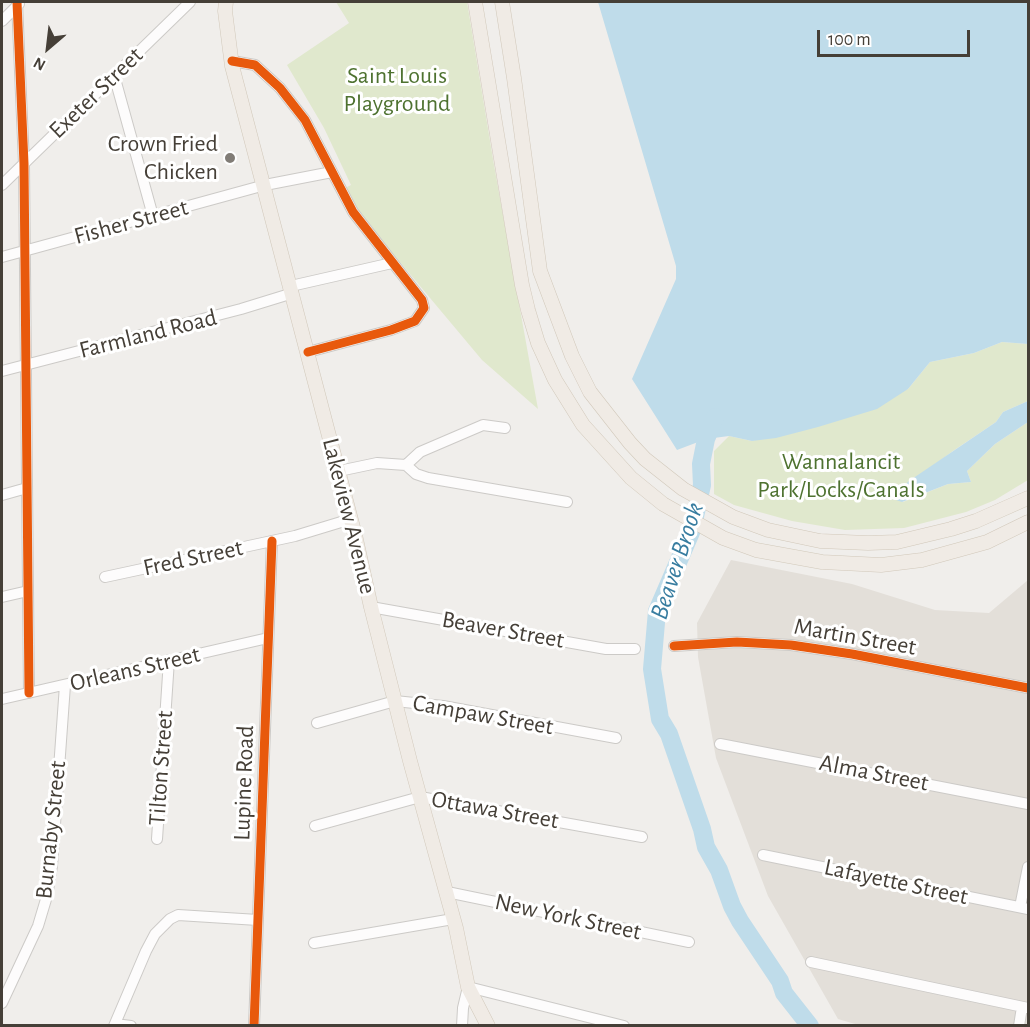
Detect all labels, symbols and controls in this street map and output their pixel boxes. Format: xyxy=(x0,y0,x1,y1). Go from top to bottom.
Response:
north arrow xyxy=(18,18,78,78)
scale bar xyxy=(820,18,973,56)
text: 100 m xyxy=(828,31,871,49)
street label: Exeter Street xyxy=(43,41,149,145)
text: N xyxy=(31,54,48,74)
park label: Saint Louis Playground xyxy=(344,62,450,118)
place label: Crown Fried Chicken xyxy=(108,130,218,186)
marker: Crown Fried Chicken xyxy=(223,151,237,165)
street label: Fisher Street xyxy=(71,193,191,251)
street label: Farmland Road xyxy=(76,303,220,365)
street label: Lakeview Avenue xyxy=(316,435,382,597)
park label: Wannalancit Park/Locks/Canals xyxy=(757,448,925,504)
water label: Beaver Brook xyxy=(643,499,711,623)
street label: Fred Street xyxy=(141,533,245,583)
street label: Beaver Street xyxy=(440,605,566,655)
street label: Martin Street xyxy=(792,612,918,662)
street label: Orleans Street xyxy=(67,640,203,698)
street label: Campaw Street xyxy=(411,688,555,742)
street label: Tilton Street xyxy=(143,710,179,826)
street label: Lupine Road xyxy=(228,725,260,841)
street label: Alma Street xyxy=(817,748,931,798)
street label: Burnaby Street xyxy=(29,759,73,901)
street label: Ottawa Street xyxy=(429,785,561,835)
street label: Lafayette Street xyxy=(822,853,970,911)
street label: New York Street xyxy=(492,887,644,947)

